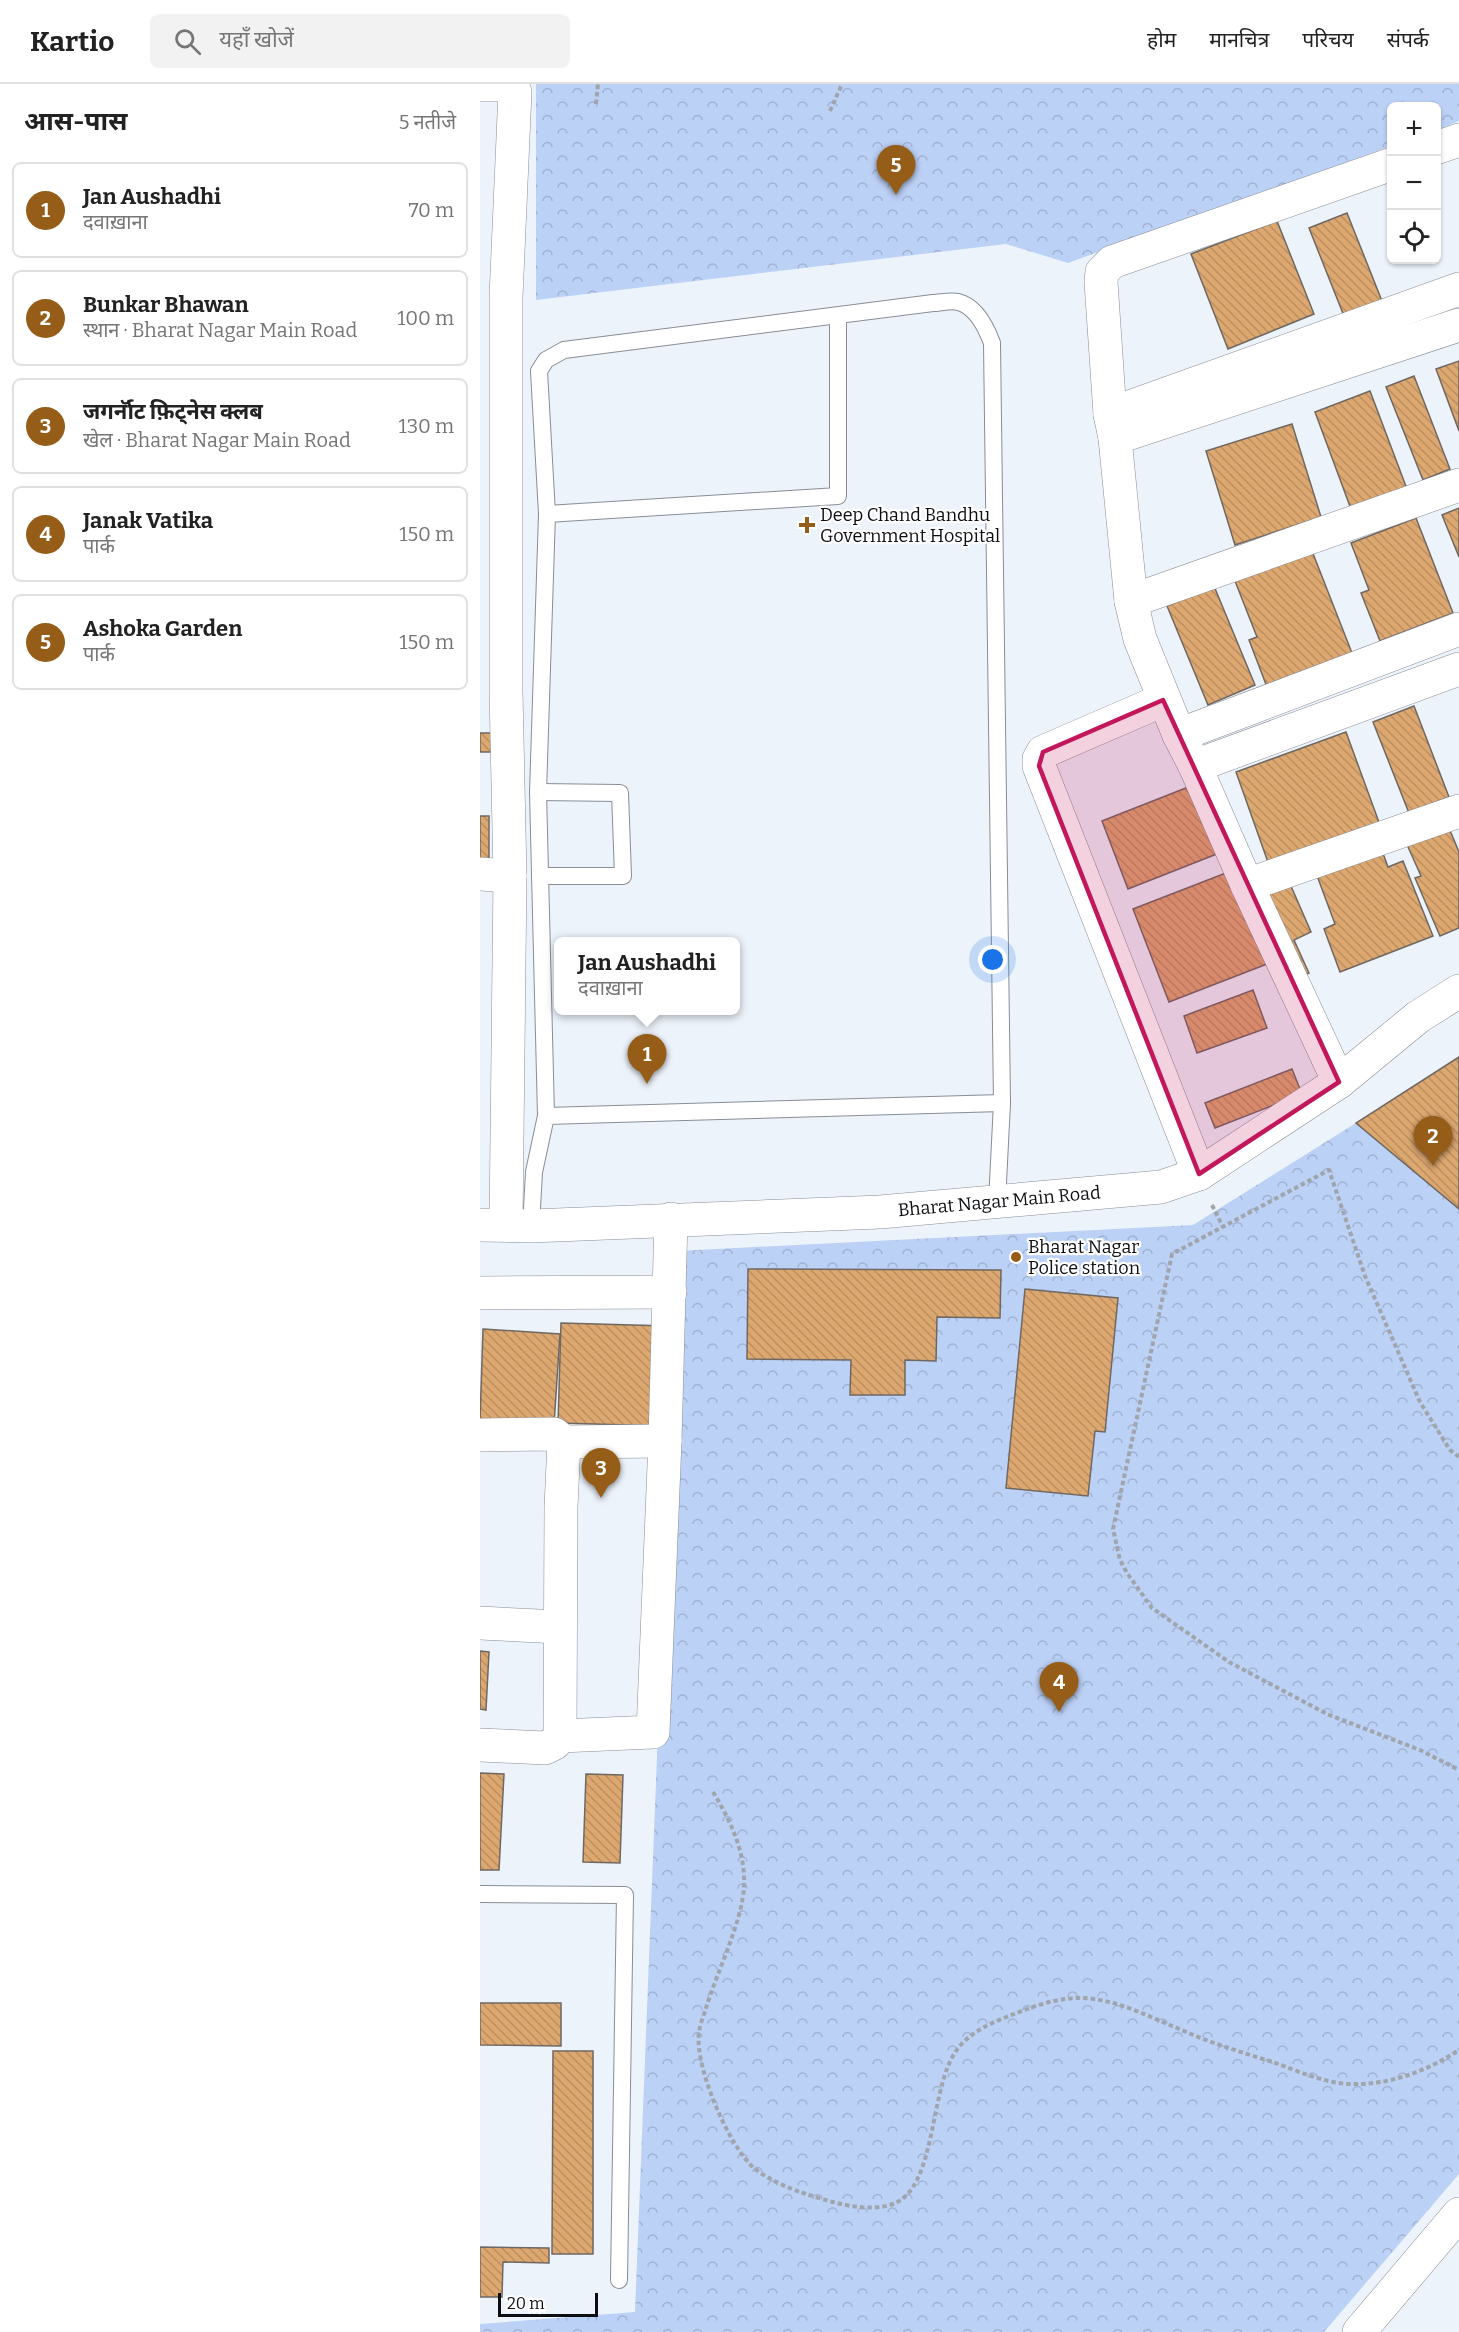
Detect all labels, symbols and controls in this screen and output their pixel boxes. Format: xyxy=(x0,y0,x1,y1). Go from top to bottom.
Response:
search box xyxy=(150,14,570,68)
text: Kartio xyxy=(30,25,114,58)
icon: search xyxy=(171,25,204,58)
text: यहाँ खोजें xyxy=(219,26,294,53)
text: होम xyxy=(1147,27,1176,53)
text: मानचित्र xyxy=(1209,27,1269,53)
text: परिचय xyxy=(1302,27,1354,53)
text: संपर्क xyxy=(1387,27,1429,53)
map controls xyxy=(1387,102,1441,264)
button: + xyxy=(1387,102,1441,156)
text: आस-पास xyxy=(24,106,127,137)
text: 5 नतीजे xyxy=(399,110,456,134)
pin: 5 xyxy=(876,146,916,195)
button: − xyxy=(1387,156,1441,210)
text: Jan Aushadhi xyxy=(83,183,221,210)
text: 1 xyxy=(41,198,50,222)
text: 70 m xyxy=(408,198,454,222)
text: दवाख़ाना xyxy=(83,210,148,234)
button: locate xyxy=(1387,210,1441,264)
text: Bunkar Bhawan xyxy=(83,291,249,318)
text: 2 xyxy=(40,306,51,330)
text: 100 m xyxy=(397,306,454,330)
text: स्थान · Bharat Nagar Main Road xyxy=(83,318,357,342)
text: जगर्नॉट फ़िट्नेस क्लब xyxy=(83,398,263,425)
text: 3 xyxy=(40,414,51,438)
text: 130 m xyxy=(399,414,454,438)
text: खेल · Bharat Nagar Main Road xyxy=(83,428,351,452)
place label: Deep Chand Bandhu Government Hospital xyxy=(820,504,1000,547)
text: Janak Vatika xyxy=(83,507,213,534)
marker: Deep Chand Bandhu Government Hospital xyxy=(798,516,816,534)
text: 4 xyxy=(39,522,52,546)
text: 150 m xyxy=(399,522,454,546)
text: पार्क xyxy=(83,534,115,558)
text: Ashoka Garden xyxy=(83,615,242,642)
text: 5 xyxy=(40,630,51,654)
text: 150 m xyxy=(399,630,454,654)
text: पार्क xyxy=(83,642,115,666)
popup xyxy=(554,937,740,1015)
your location xyxy=(978,945,1007,974)
text: Jan Aushadhi xyxy=(578,949,716,976)
text: दवाख़ाना xyxy=(578,976,643,1000)
pin: 1 xyxy=(628,1034,666,1084)
pin: 2 xyxy=(1414,1116,1452,1166)
street label: Bharat Nagar Main Road xyxy=(897,1181,1102,1221)
place label: Bharat Nagar Police station xyxy=(1028,1236,1141,1279)
marker: Bharat Nagar Police station xyxy=(1009,1250,1023,1264)
pin: 3 xyxy=(582,1448,620,1498)
pin: 4 xyxy=(1040,1662,1078,1712)
scale bar xyxy=(498,2290,598,2318)
text: 20 m xyxy=(507,2294,544,2313)

